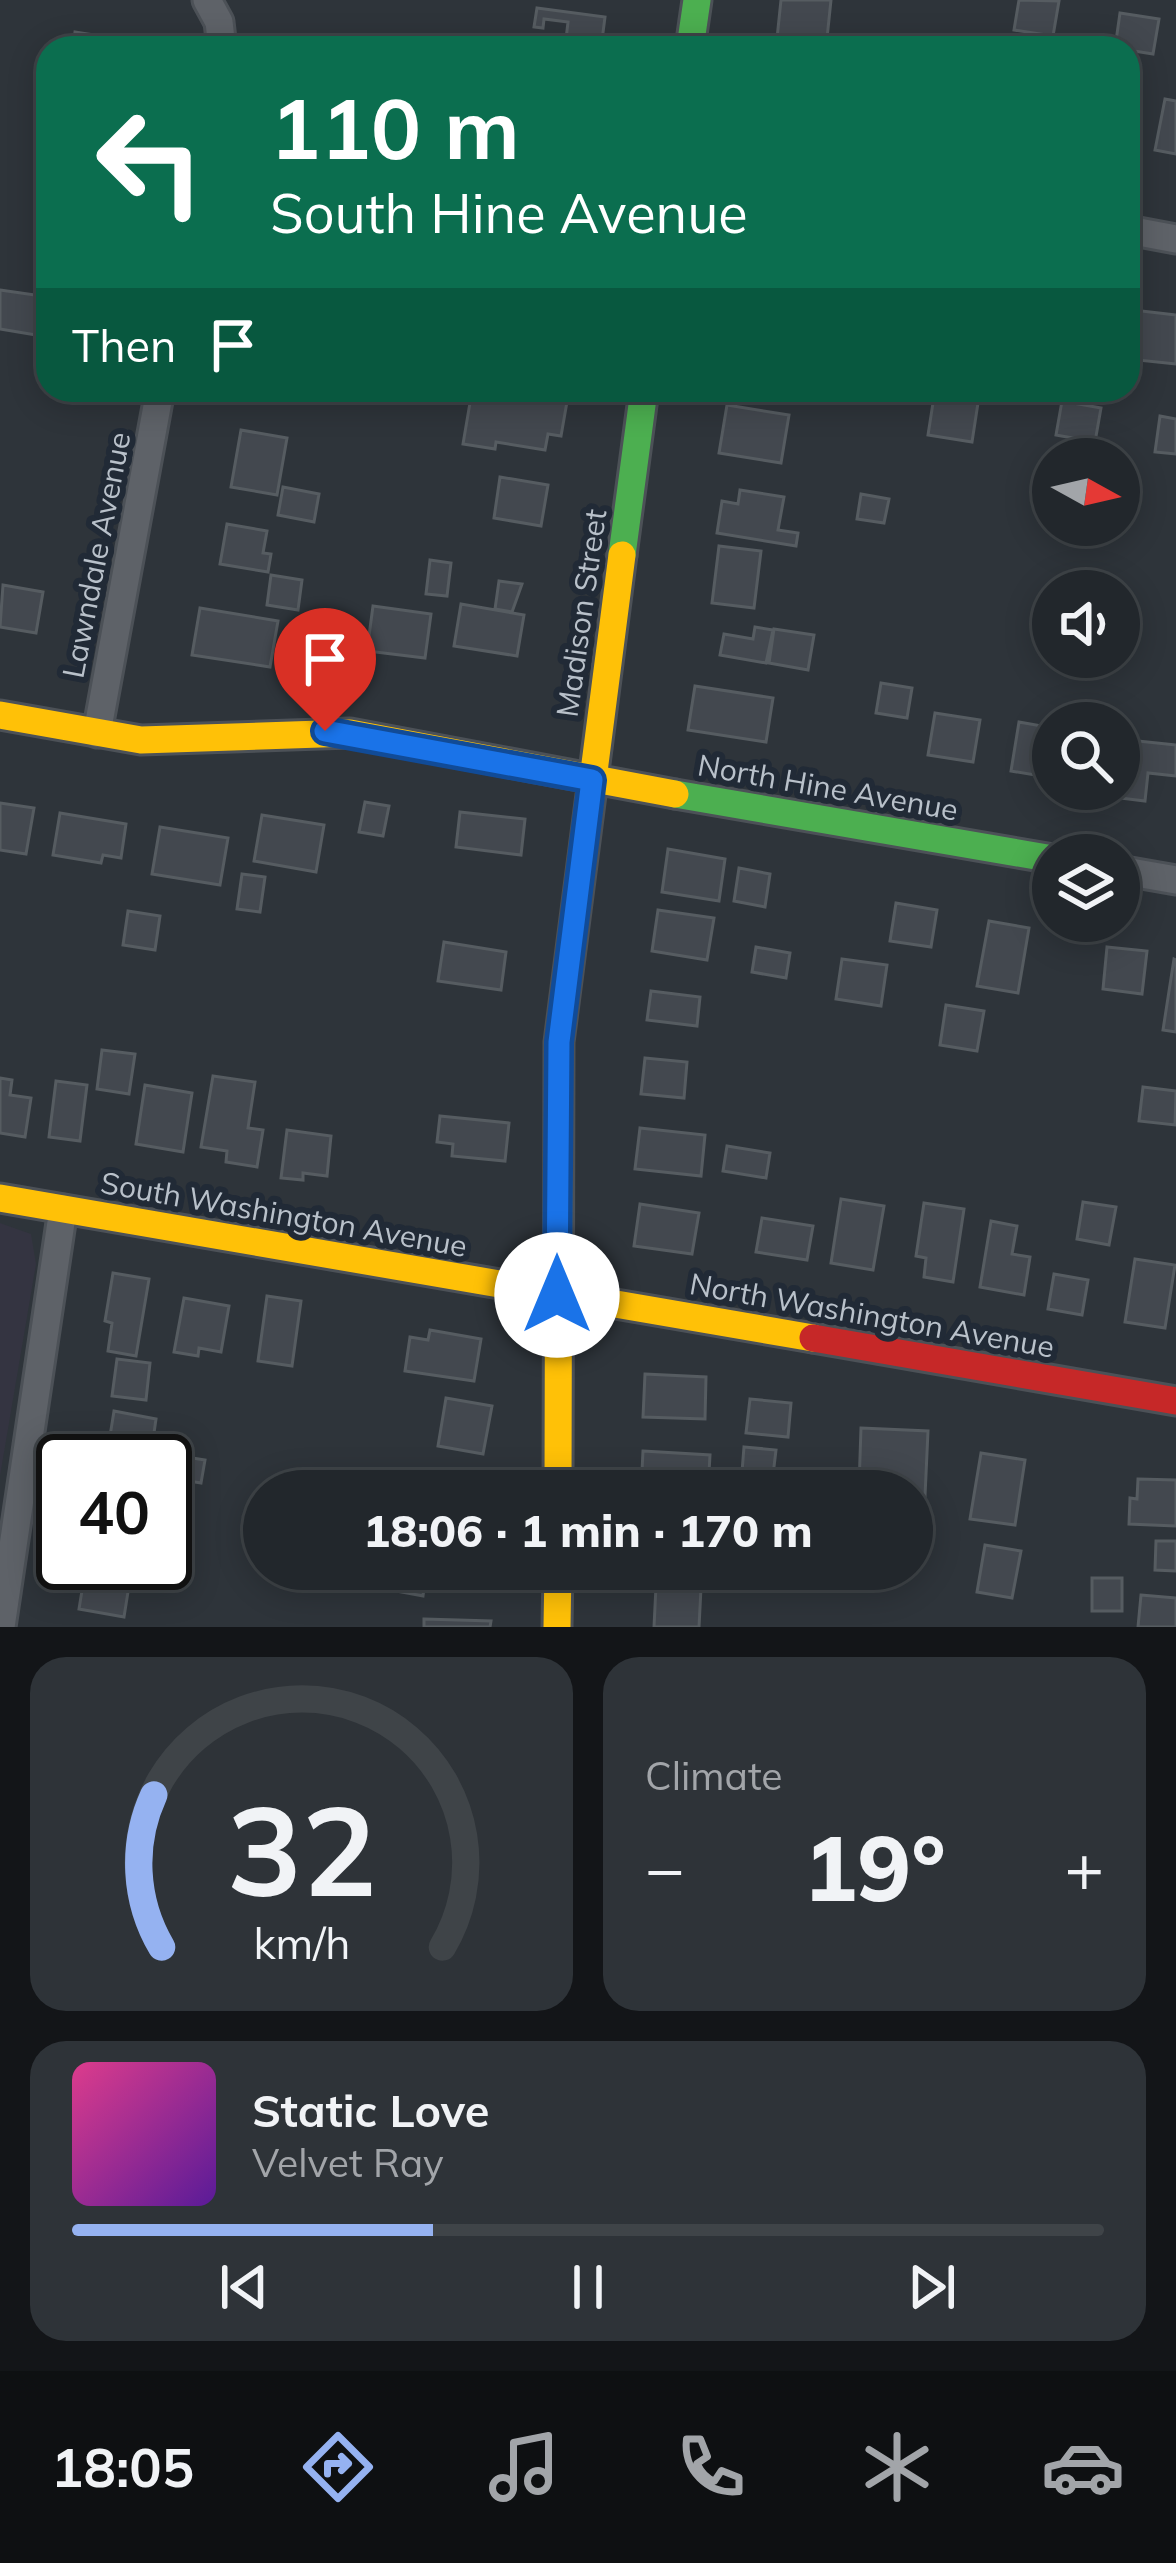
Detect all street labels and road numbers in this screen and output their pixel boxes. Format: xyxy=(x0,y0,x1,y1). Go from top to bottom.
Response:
street label: Lawndale Avenue xyxy=(54,429,138,681)
street label: Madison Street xyxy=(548,507,614,719)
street label: North Hine Avenue xyxy=(695,745,961,829)
street label: South Washington Avenue xyxy=(98,1163,470,1265)
street label: North Washington Avenue xyxy=(687,1264,1057,1366)

